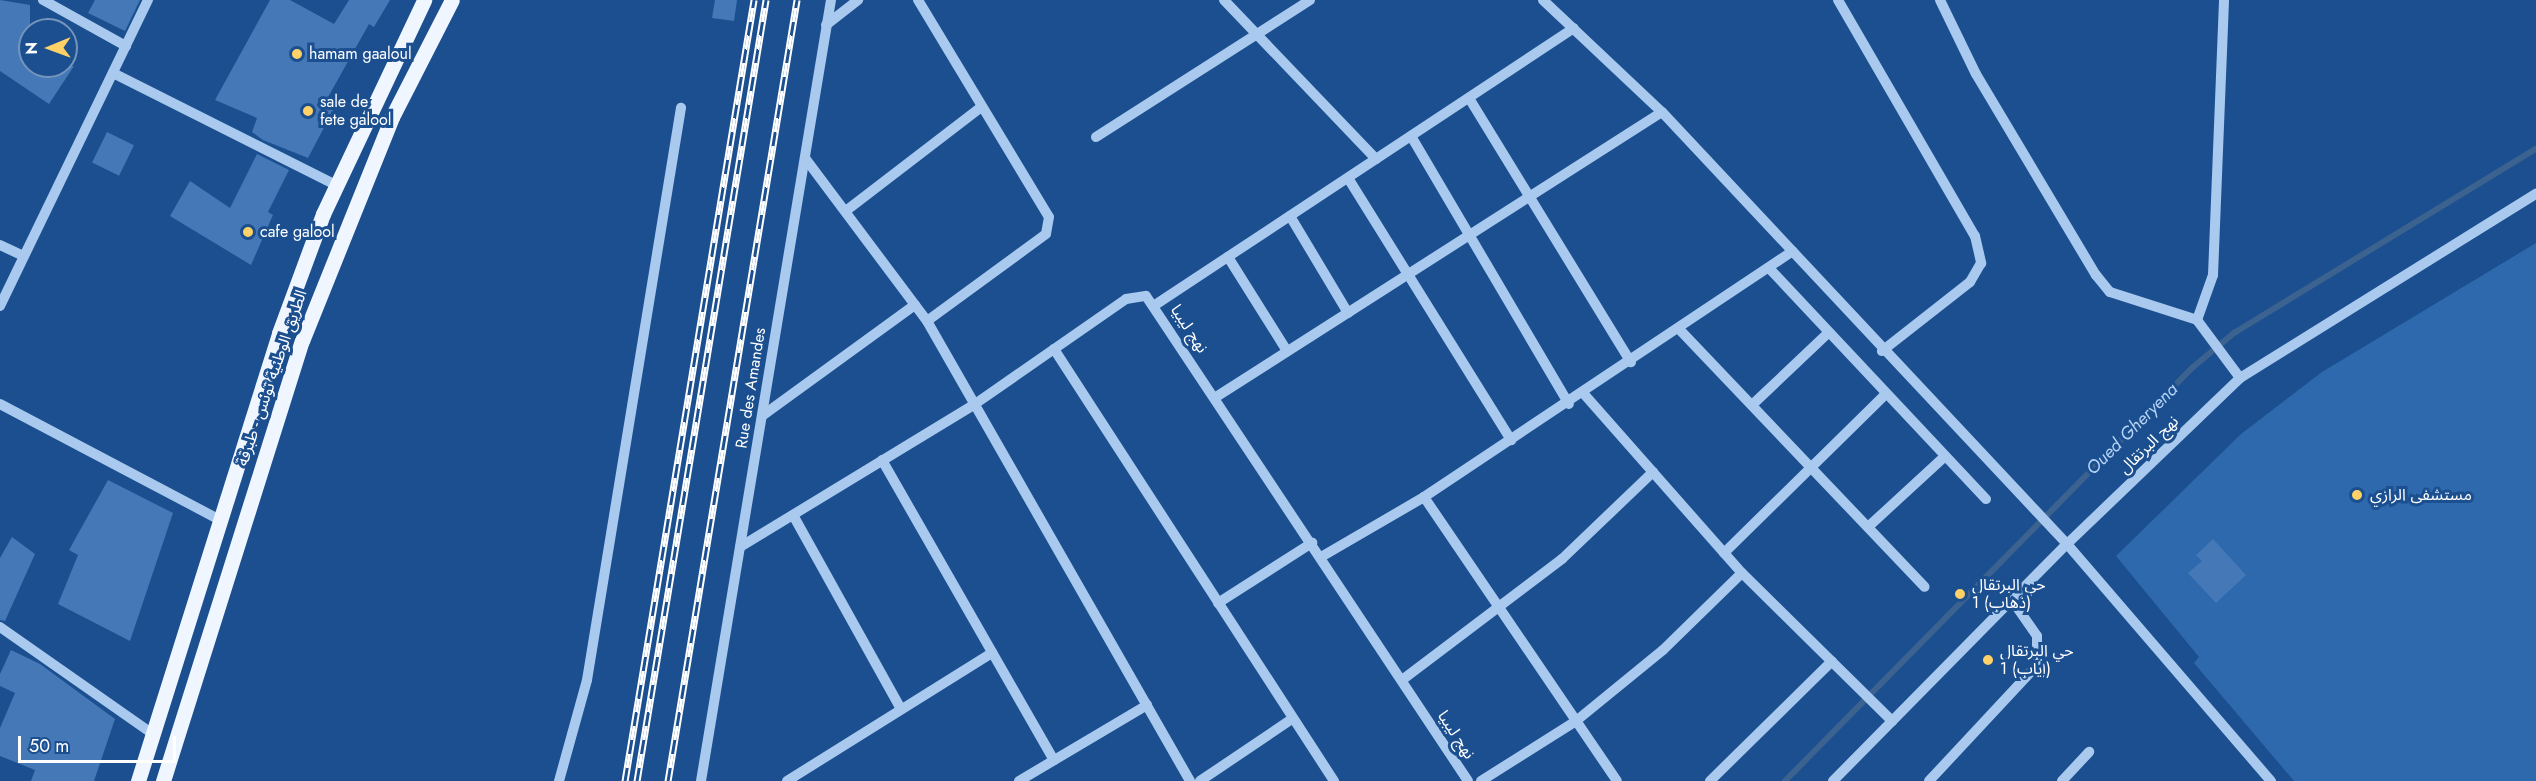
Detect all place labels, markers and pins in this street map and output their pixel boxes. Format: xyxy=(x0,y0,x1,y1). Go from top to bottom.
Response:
place label: hamam gaaloul xyxy=(309,44,412,64)
marker: hamam gaaloul xyxy=(290,47,304,61)
place label: sale de fete galool xyxy=(320,92,391,130)
marker: sale de fete galool xyxy=(301,104,315,118)
place label: cafe galool xyxy=(260,222,335,242)
marker: cafe galool xyxy=(241,225,255,239)
place label: مستشفى الرازي xyxy=(2370,485,2472,505)
marker: مستشفى الرازي xyxy=(2348,486,2366,504)
place label: حي البرتقال 1 (ذهاب) xyxy=(1972,575,2046,613)
marker: حي البرتقال 1 (ذهاب) xyxy=(1953,587,1967,601)
place label: حي البرتقال 1 (إياب) xyxy=(2000,641,2074,679)
marker: حي البرتقال 1 (إياب) xyxy=(1981,653,1995,667)

